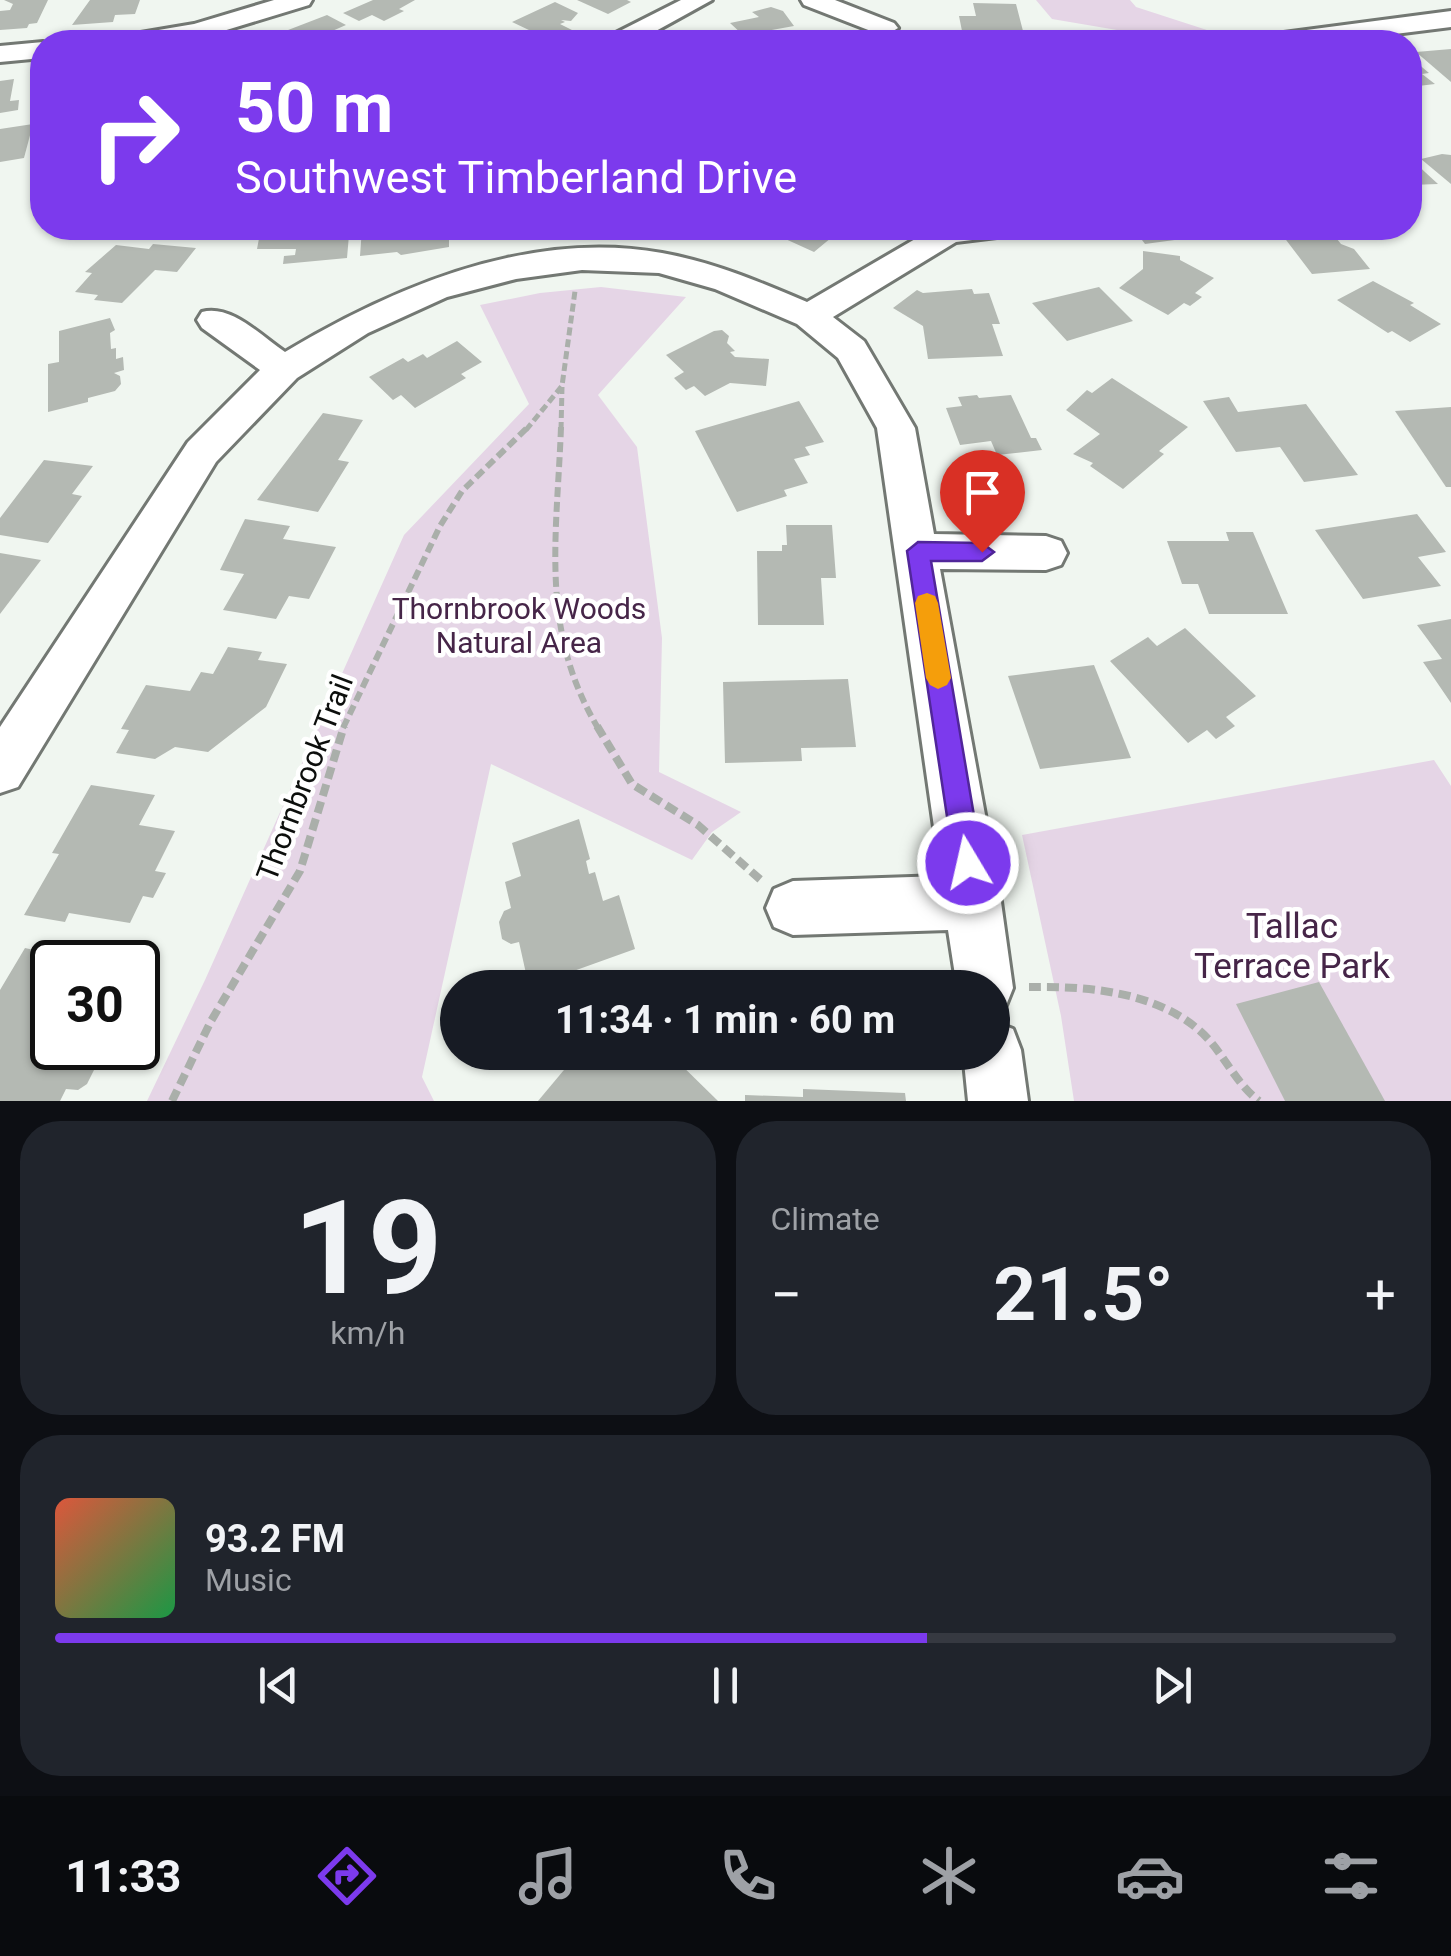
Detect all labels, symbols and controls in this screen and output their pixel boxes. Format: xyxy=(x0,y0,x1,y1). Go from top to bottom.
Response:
text: 50 m xyxy=(235,67,393,149)
icon: right xyxy=(70,70,200,200)
text: Southwest Timberland Drive xyxy=(235,151,797,204)
pin xyxy=(940,450,1025,553)
icon: arrive xyxy=(955,465,1010,520)
park label: Thornbrook Woods Natural Area xyxy=(392,591,646,660)
street label: Thornbrook Trail xyxy=(249,670,360,886)
position arrow xyxy=(916,811,1020,915)
park label: Tallac Terrace Park xyxy=(1194,906,1390,987)
speed limit sign: 30 xyxy=(30,940,160,1070)
text: 11:34 · 1 min · 60 m xyxy=(555,998,895,1042)
text: 19 xyxy=(293,1172,442,1325)
text: Climate xyxy=(771,1200,880,1238)
text: 21.5° xyxy=(993,1250,1173,1338)
text: − xyxy=(771,1263,802,1327)
text: + xyxy=(1365,1263,1396,1327)
text: km/h xyxy=(330,1314,405,1352)
text: 93.2 FM xyxy=(205,1517,345,1561)
text: Music xyxy=(205,1561,292,1599)
icon: previous xyxy=(251,1658,306,1713)
icon: pause xyxy=(698,1658,753,1713)
icon: next xyxy=(1145,1658,1200,1713)
icon: directions xyxy=(312,1841,382,1911)
icon: music xyxy=(513,1841,583,1911)
icon: phone xyxy=(713,1841,783,1911)
icon: climate xyxy=(914,1841,984,1911)
icon: car xyxy=(1115,1841,1185,1911)
icon: filters xyxy=(1316,1841,1386,1911)
text: 11:33 xyxy=(65,1850,181,1903)

